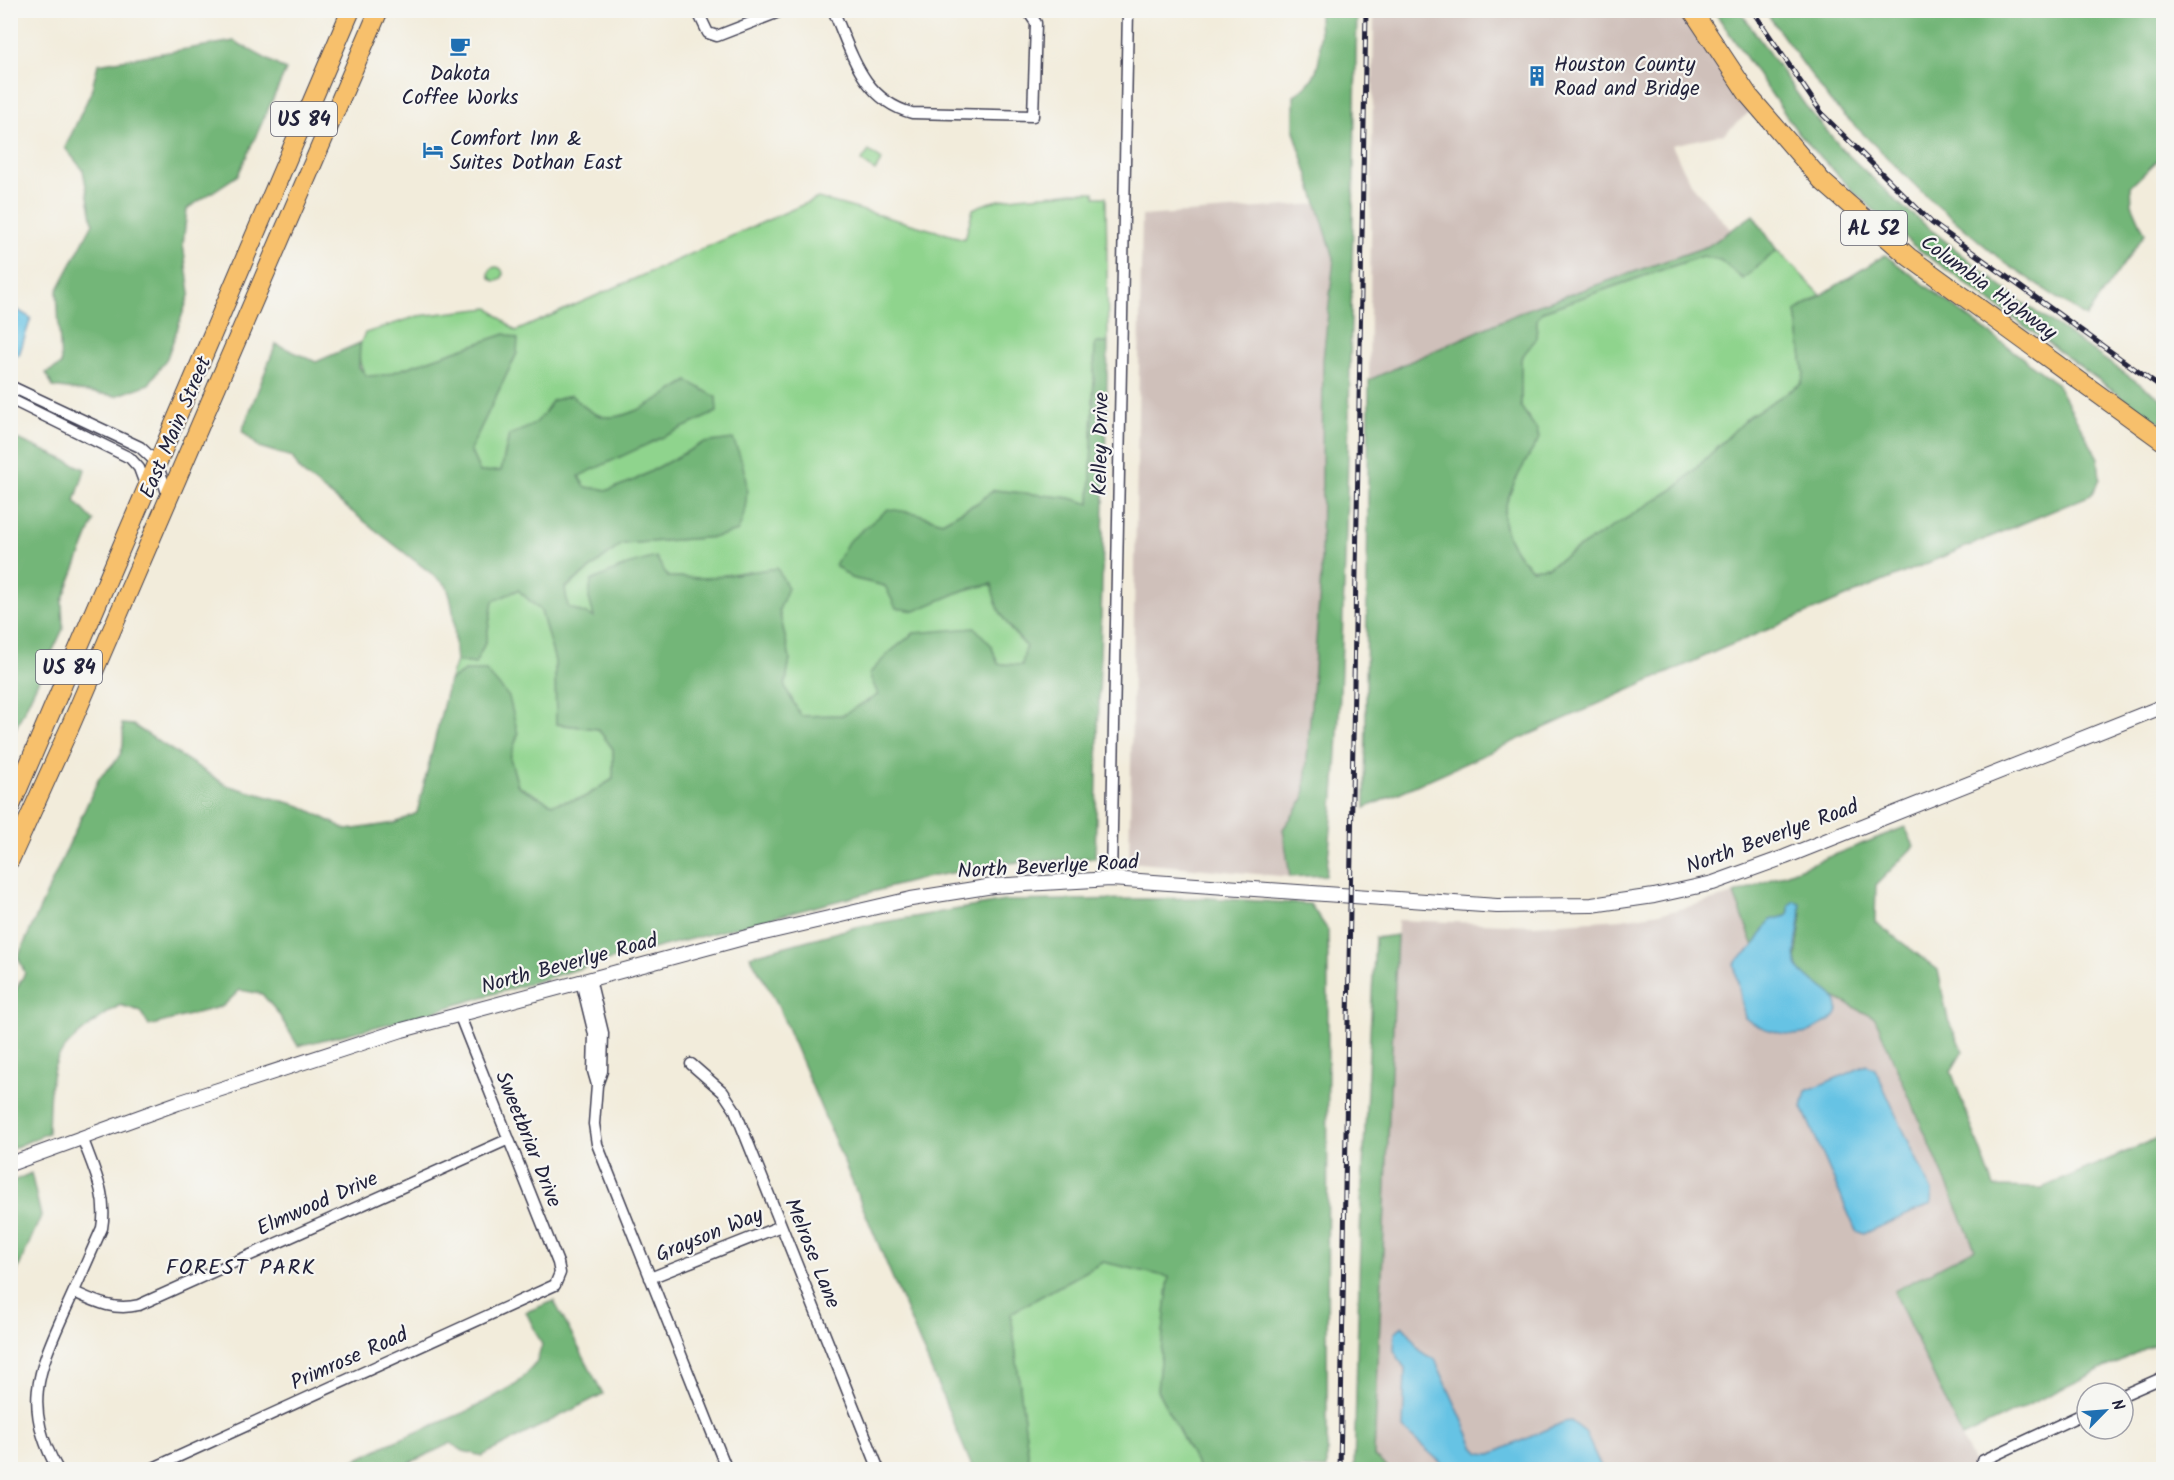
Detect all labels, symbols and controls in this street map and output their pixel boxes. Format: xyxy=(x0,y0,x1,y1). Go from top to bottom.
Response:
cafe icon: Dakota Coffee Works xyxy=(448,34,472,58)
place label: Houston County Road and Bridge xyxy=(1554,49,1700,106)
place label: Dakota Coffee Works xyxy=(402,58,518,115)
building icon: Houston County Road and Bridge xyxy=(1525,64,1549,88)
road number: US 84 xyxy=(271,102,337,136)
place label: Comfort Inn & Suites Dothan East xyxy=(450,123,623,180)
hotel icon: Comfort Inn & Suites Dothan East xyxy=(421,138,445,162)
road number: AL 52 xyxy=(1841,211,1907,245)
street label: Columbia Highway xyxy=(1913,227,2064,349)
street label: East Main Street xyxy=(132,350,222,504)
street label: Kelley Drive xyxy=(1084,391,1119,496)
road number: US 84 xyxy=(36,650,102,684)
street label: North Beverlye Road xyxy=(1682,791,1864,884)
street label: North Beverlye Road xyxy=(957,846,1140,889)
street label: North Beverlye Road xyxy=(477,925,662,1004)
street label: Sweetbriar Drive xyxy=(485,1066,570,1213)
street label: Elmwood Drive xyxy=(252,1163,384,1246)
street label: Melrose Lane xyxy=(775,1193,849,1314)
street label: Grayson Way xyxy=(651,1199,769,1272)
district label: FOREST PARK xyxy=(166,1251,316,1286)
street label: Primrose Road xyxy=(286,1319,414,1400)
north arrow xyxy=(2075,1381,2135,1441)
text: N xyxy=(2104,1395,2131,1415)

